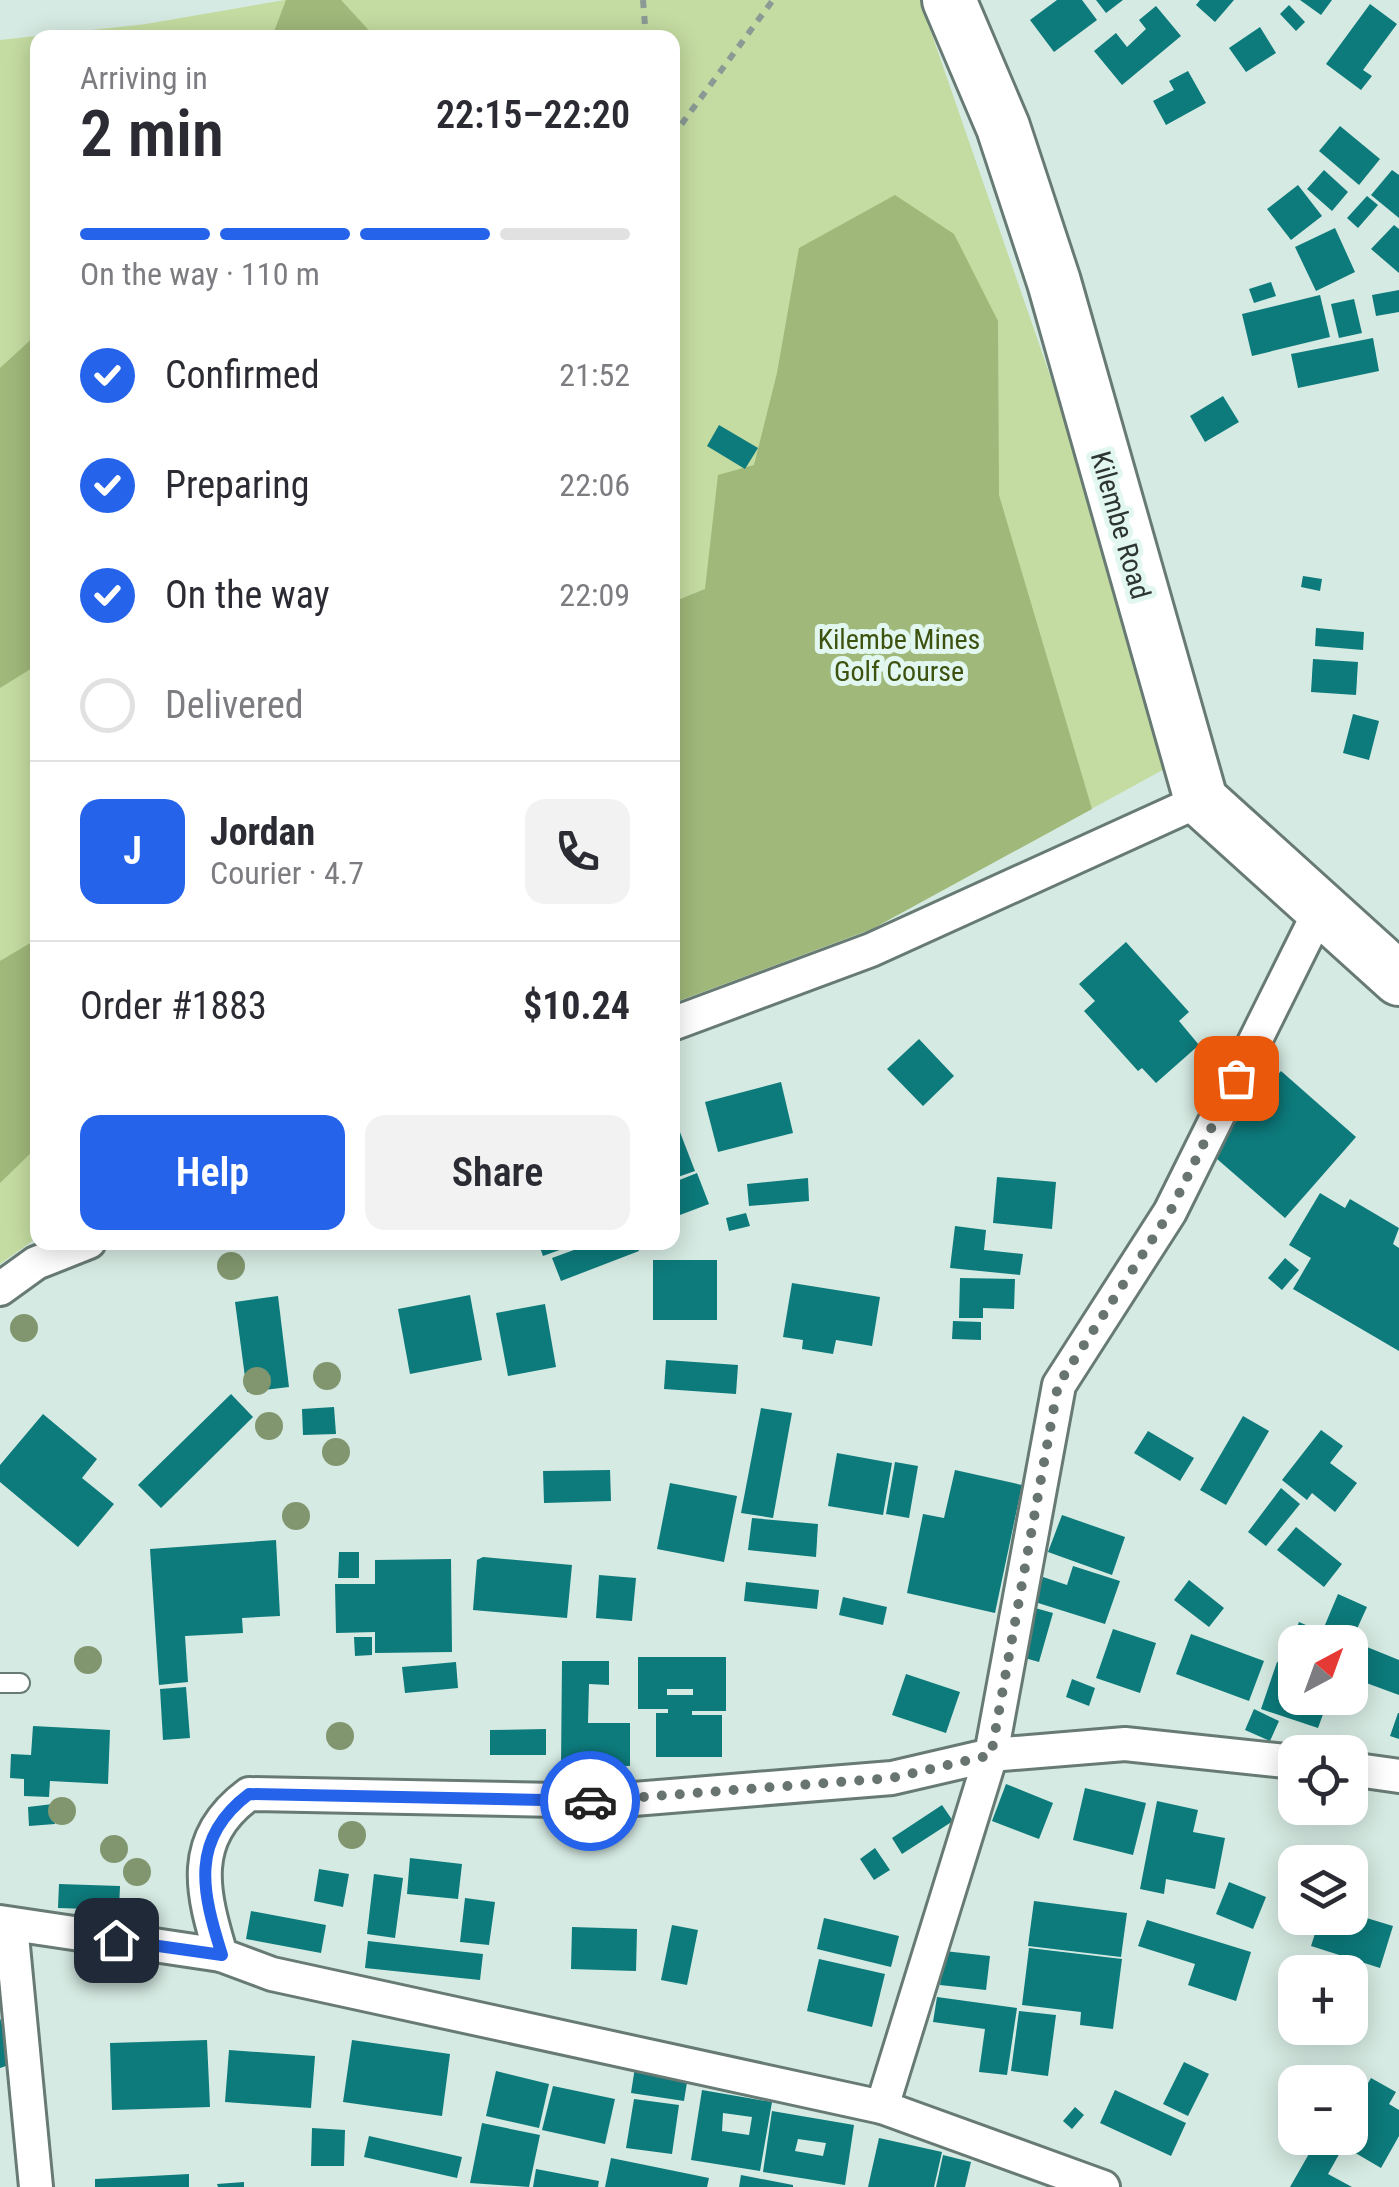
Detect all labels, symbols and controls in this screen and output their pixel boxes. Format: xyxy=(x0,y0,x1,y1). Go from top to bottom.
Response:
text: Arriving in xyxy=(80,59,208,97)
text: 22:15–22:20 xyxy=(436,93,630,137)
text: 2 min xyxy=(80,96,224,172)
text: On the way · 110 m xyxy=(80,255,320,293)
icon: check xyxy=(80,348,135,403)
text: Confirmed xyxy=(165,353,320,397)
text: 21:52 xyxy=(559,356,630,394)
street label: Kilembe Road xyxy=(1084,448,1157,603)
icon: check xyxy=(80,458,135,513)
text: Preparing xyxy=(165,463,310,507)
text: 22:06 xyxy=(559,466,630,504)
icon: check xyxy=(80,568,135,623)
text: On the way xyxy=(165,573,330,617)
text: 22:09 xyxy=(559,576,630,614)
park label: Kilembe Mines Golf Course xyxy=(818,623,980,688)
text: Delivered xyxy=(165,683,304,727)
button: phone xyxy=(525,799,630,904)
text: Jordan xyxy=(210,810,315,854)
text: J xyxy=(123,829,142,873)
text: Courier · 4.7 xyxy=(210,854,364,892)
text: Order #1883 xyxy=(80,984,267,1028)
text: $10.24 xyxy=(523,984,630,1028)
pin xyxy=(1194,1036,1279,1121)
icon: bag xyxy=(1209,1051,1264,1106)
button: Help xyxy=(80,1115,345,1230)
button: Share xyxy=(365,1115,630,1230)
north arrow xyxy=(1278,1625,1368,1715)
map controls xyxy=(1278,1625,1368,2155)
button: locate xyxy=(1278,1735,1368,1825)
courier xyxy=(540,1751,640,1851)
icon: car xyxy=(563,1774,618,1829)
button: layers xyxy=(1278,1845,1368,1935)
pin xyxy=(74,1898,159,1983)
icon: home xyxy=(89,1913,144,1968)
button: + xyxy=(1278,1955,1368,2045)
button: − xyxy=(1278,2065,1368,2155)

